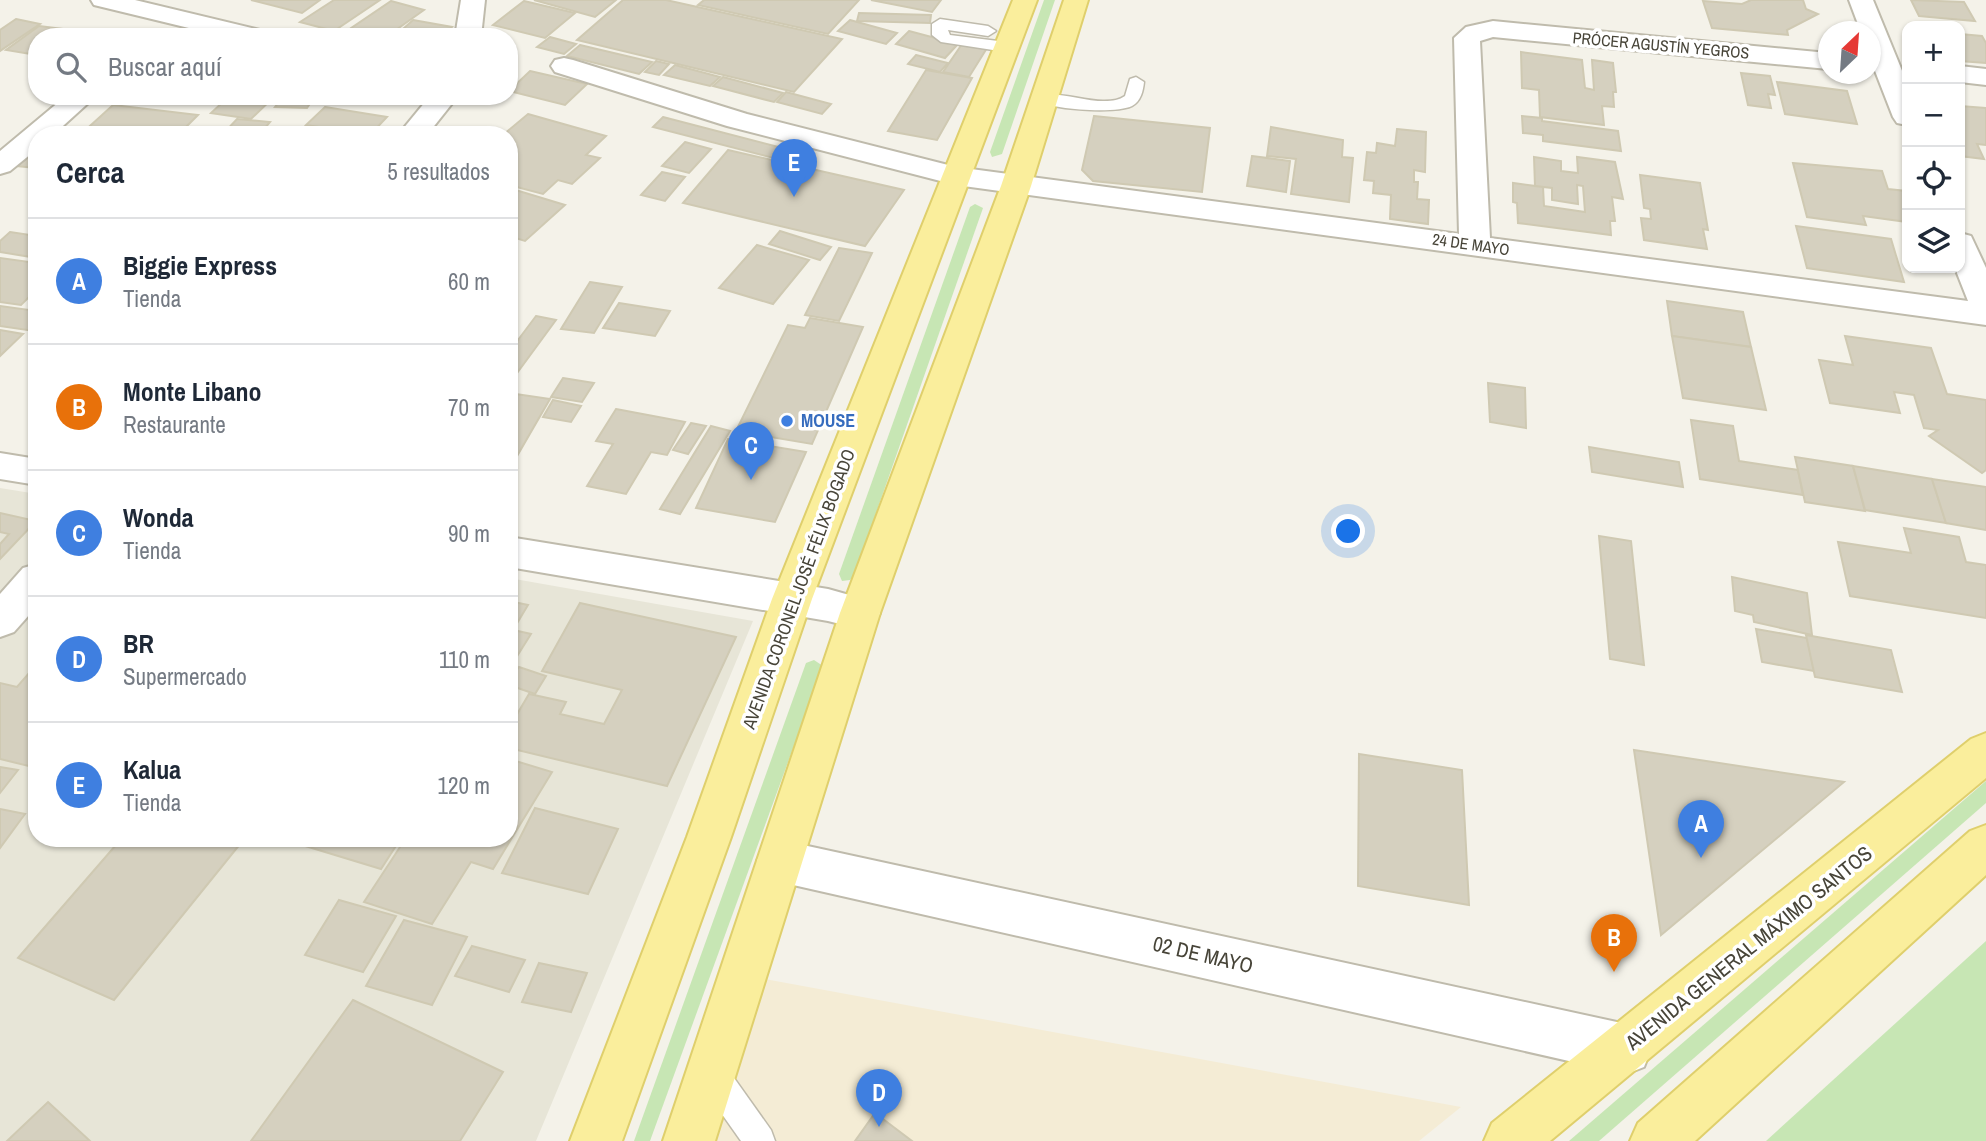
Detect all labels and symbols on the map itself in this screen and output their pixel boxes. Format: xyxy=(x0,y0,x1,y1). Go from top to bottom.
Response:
north arrow xyxy=(1818,21,1881,84)
street label: PRÓCER AGUSTÍN YEGROS xyxy=(1572,26,1750,64)
pin: E xyxy=(771,139,817,197)
street label: 24 DE MAYO xyxy=(1431,228,1511,260)
place label: MOUSE xyxy=(801,408,855,433)
marker: MOUSE xyxy=(779,413,795,429)
pin: C xyxy=(728,422,774,480)
street label: AVENIDA CORONEL JOSÉ FÉLIX BOGADO xyxy=(738,446,860,732)
your location xyxy=(1331,514,1365,548)
pin: A xyxy=(1678,800,1724,858)
street label: AVENIDA GENERAL MÁXIMO SANTOS xyxy=(1618,839,1878,1057)
pin: B xyxy=(1591,914,1637,972)
street label: 02 DE MAYO xyxy=(1150,929,1256,980)
pin: D xyxy=(856,1069,902,1127)

